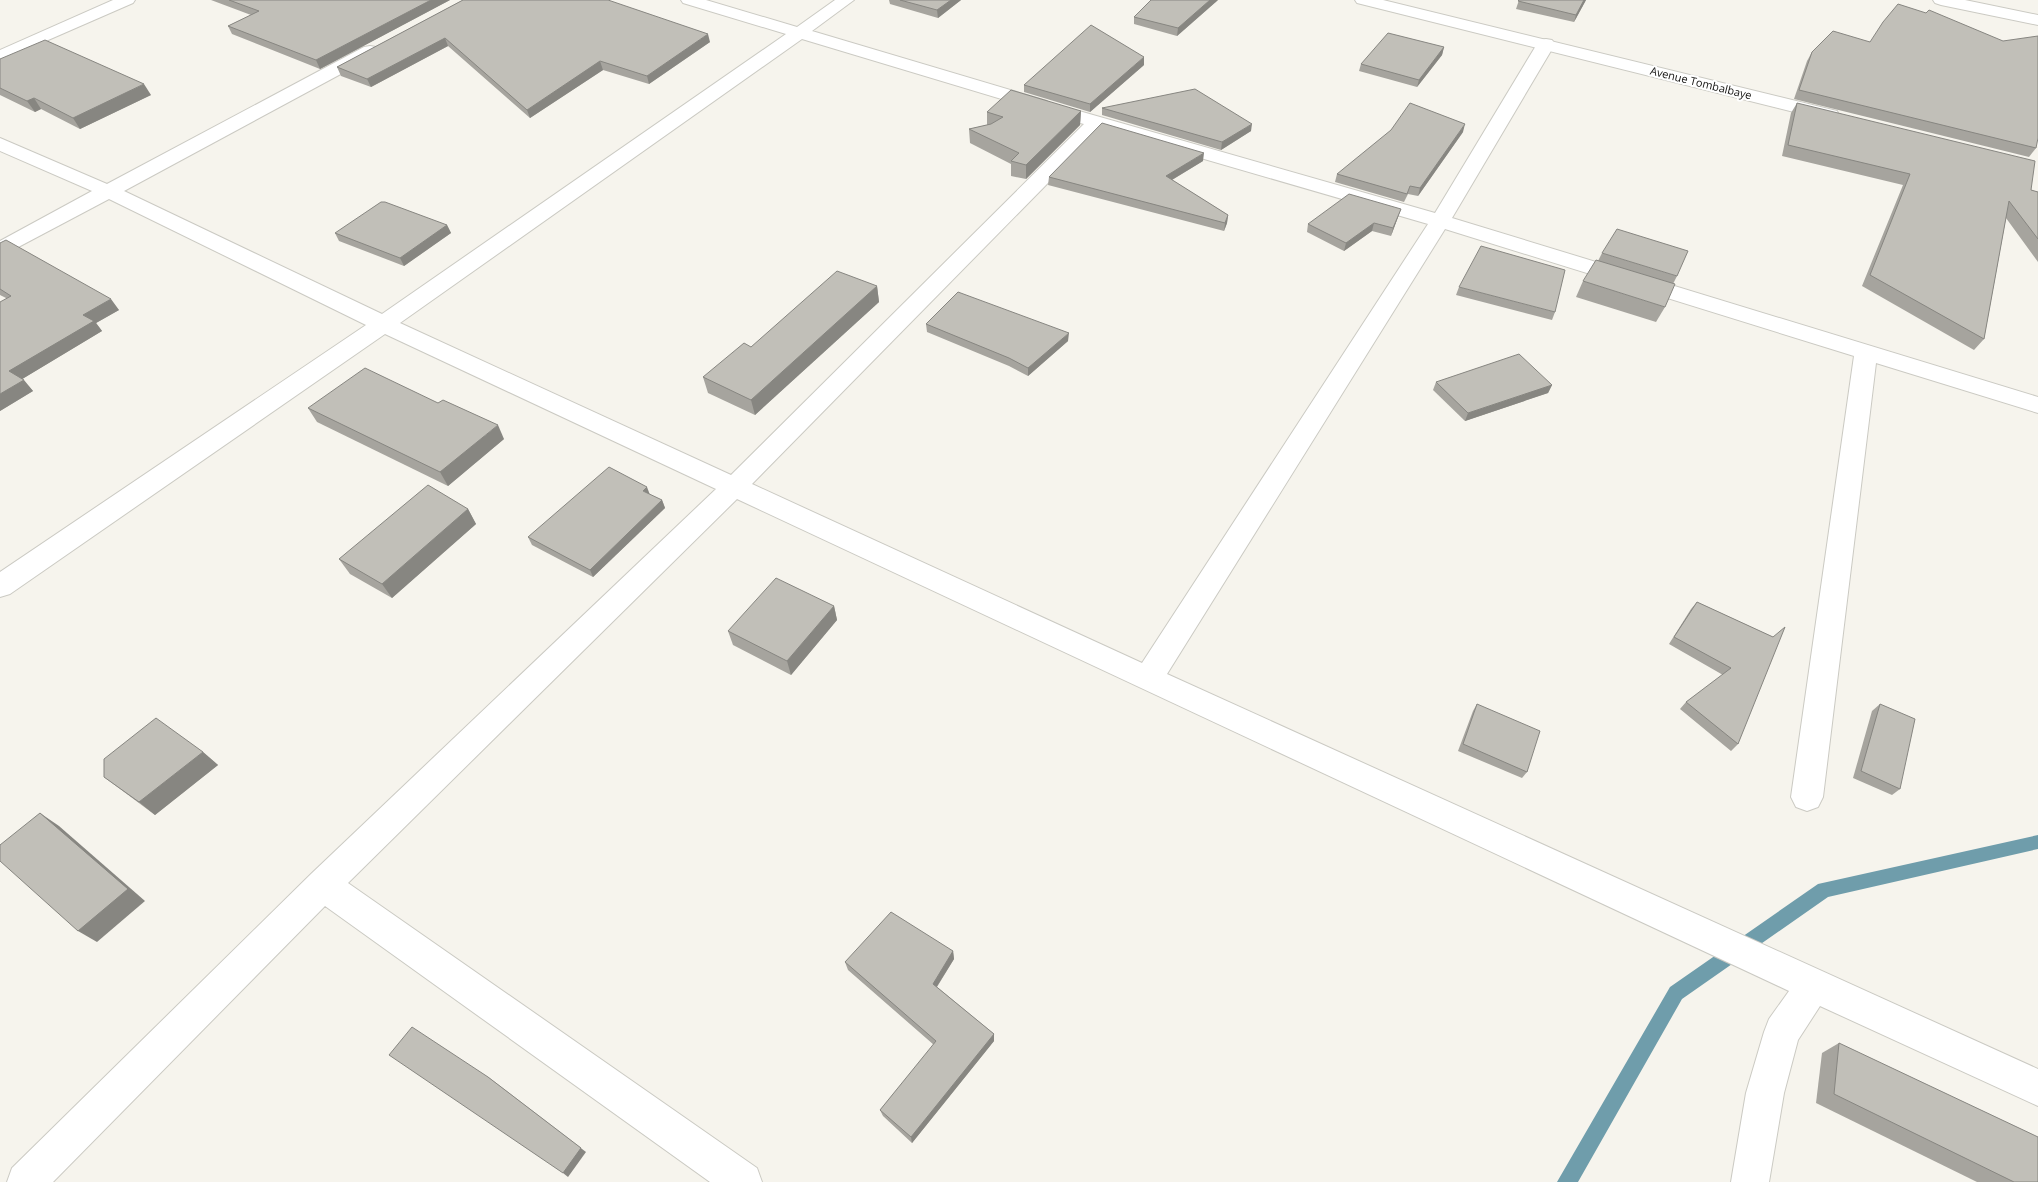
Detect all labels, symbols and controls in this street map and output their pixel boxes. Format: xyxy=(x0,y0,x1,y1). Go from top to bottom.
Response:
street label: Avenue Tombalbaye xyxy=(1649,63,1753,102)

